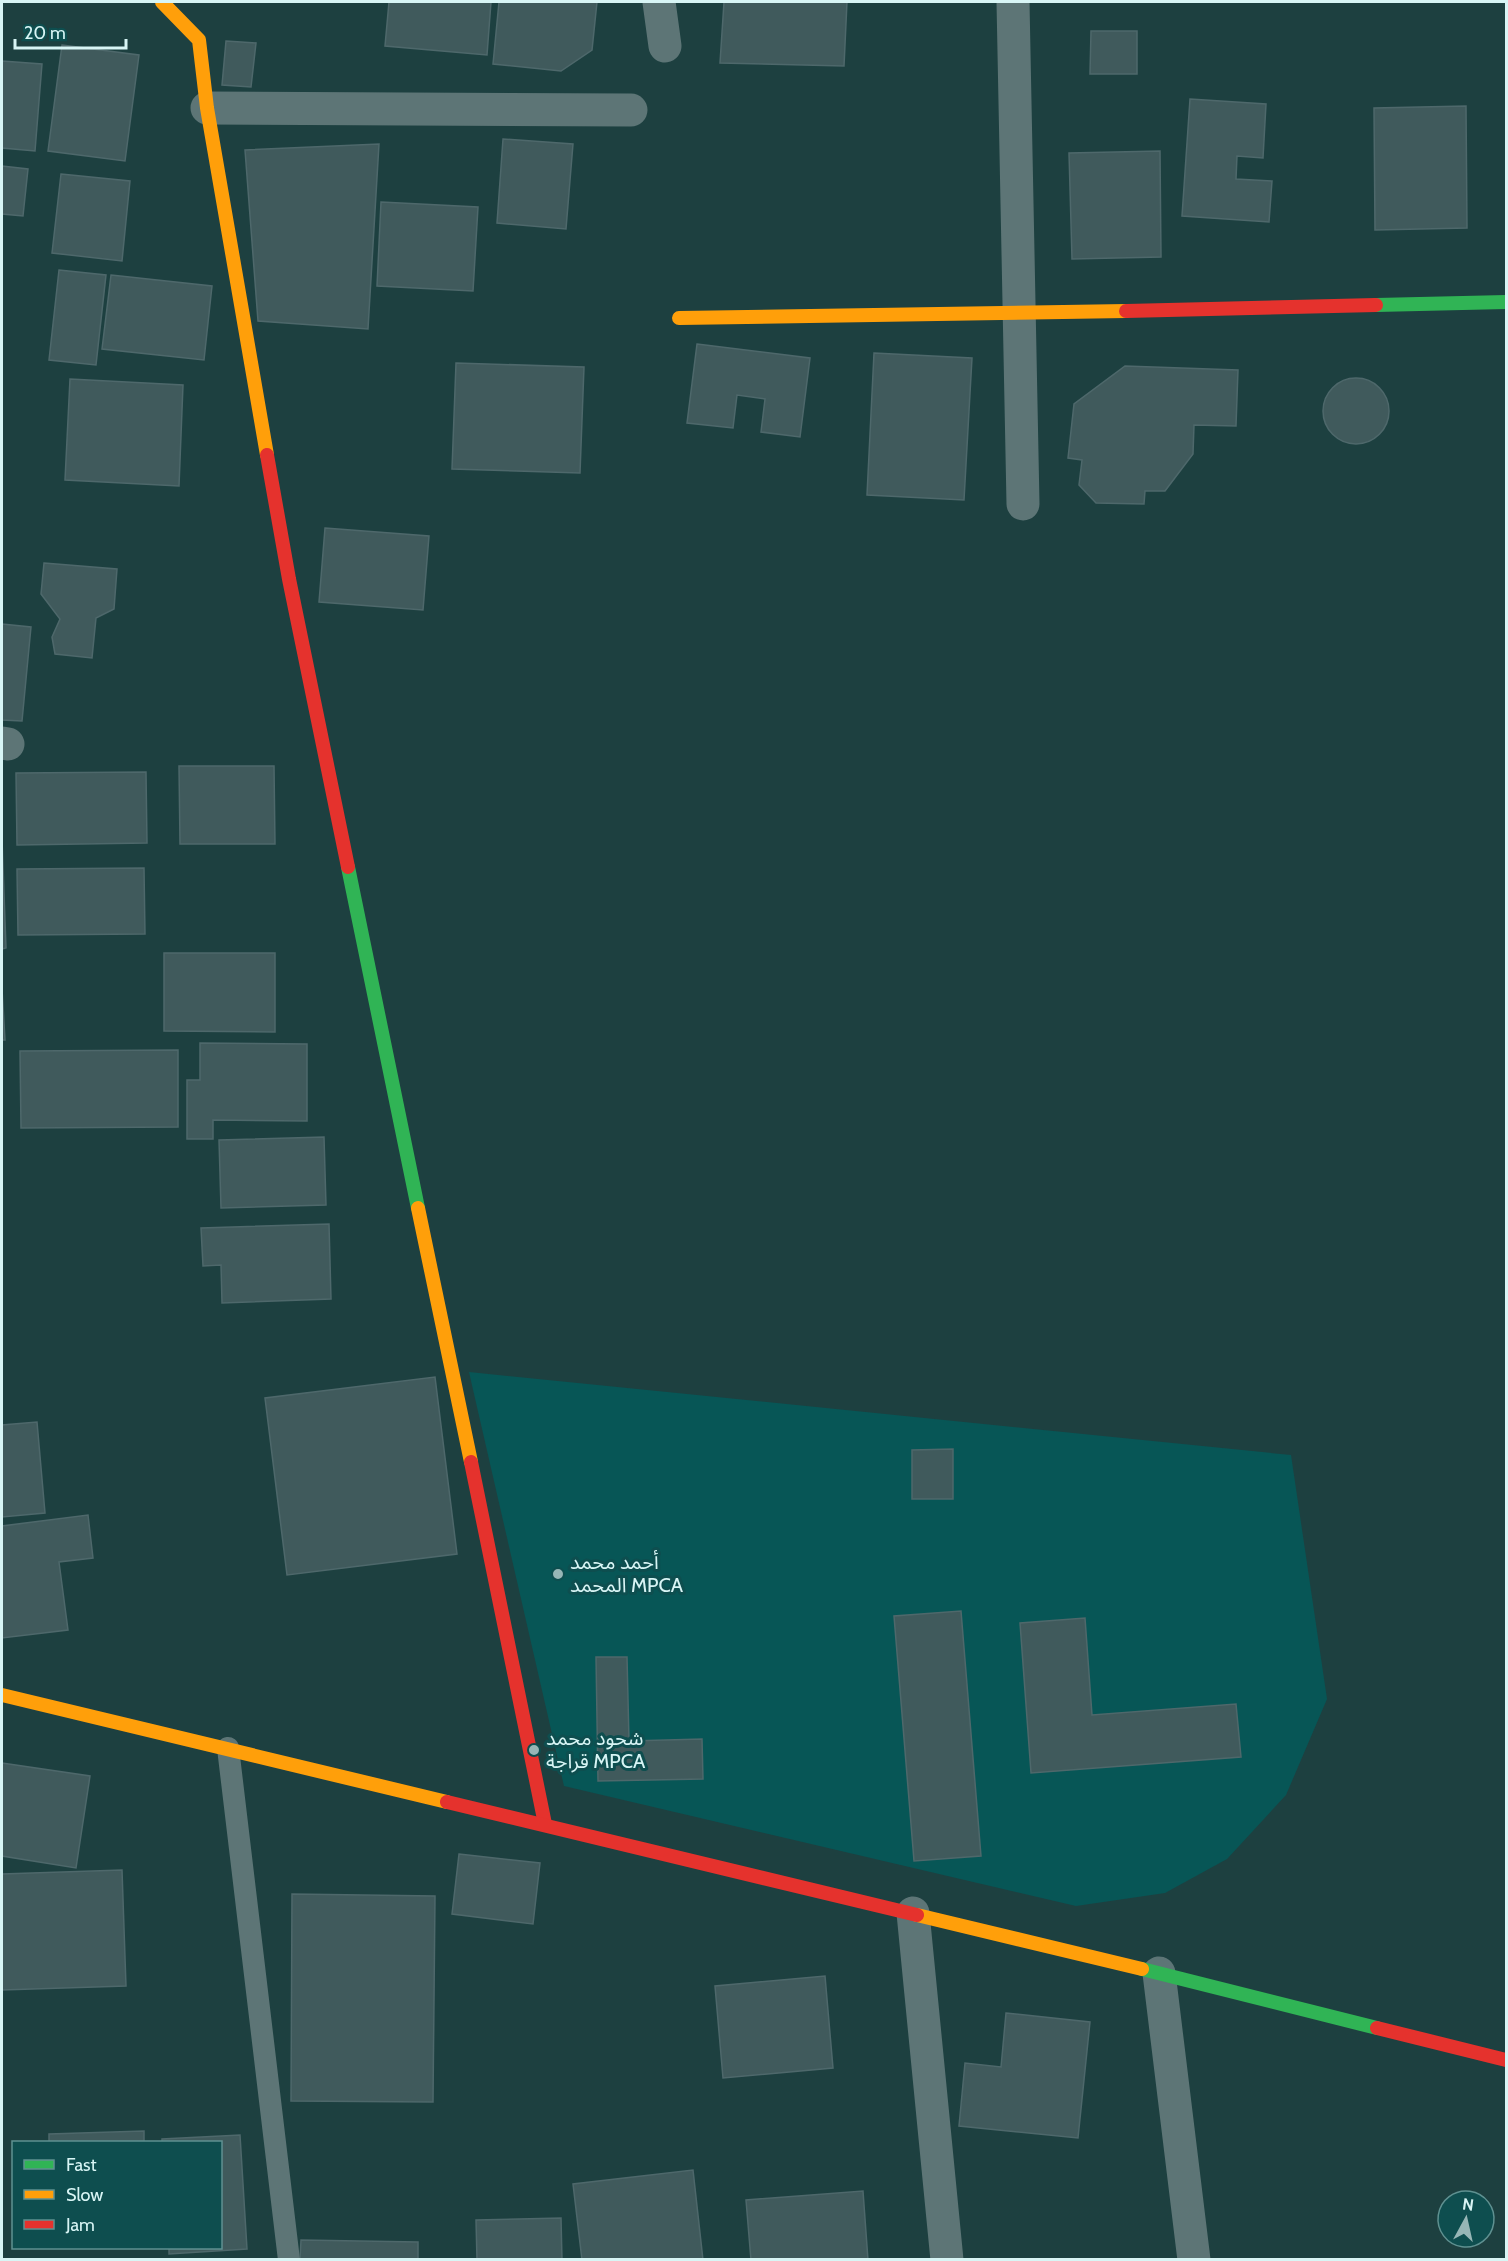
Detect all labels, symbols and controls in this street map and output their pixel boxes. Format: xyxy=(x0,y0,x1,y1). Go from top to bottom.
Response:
scale bar xyxy=(15,12,126,50)
text: 20 m xyxy=(24,22,66,44)
place label: أحمد محمد المحمد MPCA xyxy=(570,1550,684,1597)
marker: أحمد محمد المحمد MPCA xyxy=(551,1567,565,1581)
place label: شحود محمد قراجة MPCA xyxy=(546,1726,646,1773)
marker: شحود محمد قراجة MPCA xyxy=(527,1743,541,1757)
legend xyxy=(12,2141,222,2249)
text: Fast xyxy=(66,2154,97,2176)
text: Slow xyxy=(66,2184,103,2206)
north arrow xyxy=(1436,2189,1496,2249)
text: N xyxy=(1461,2194,1475,2215)
text: Jam xyxy=(65,2214,95,2236)

